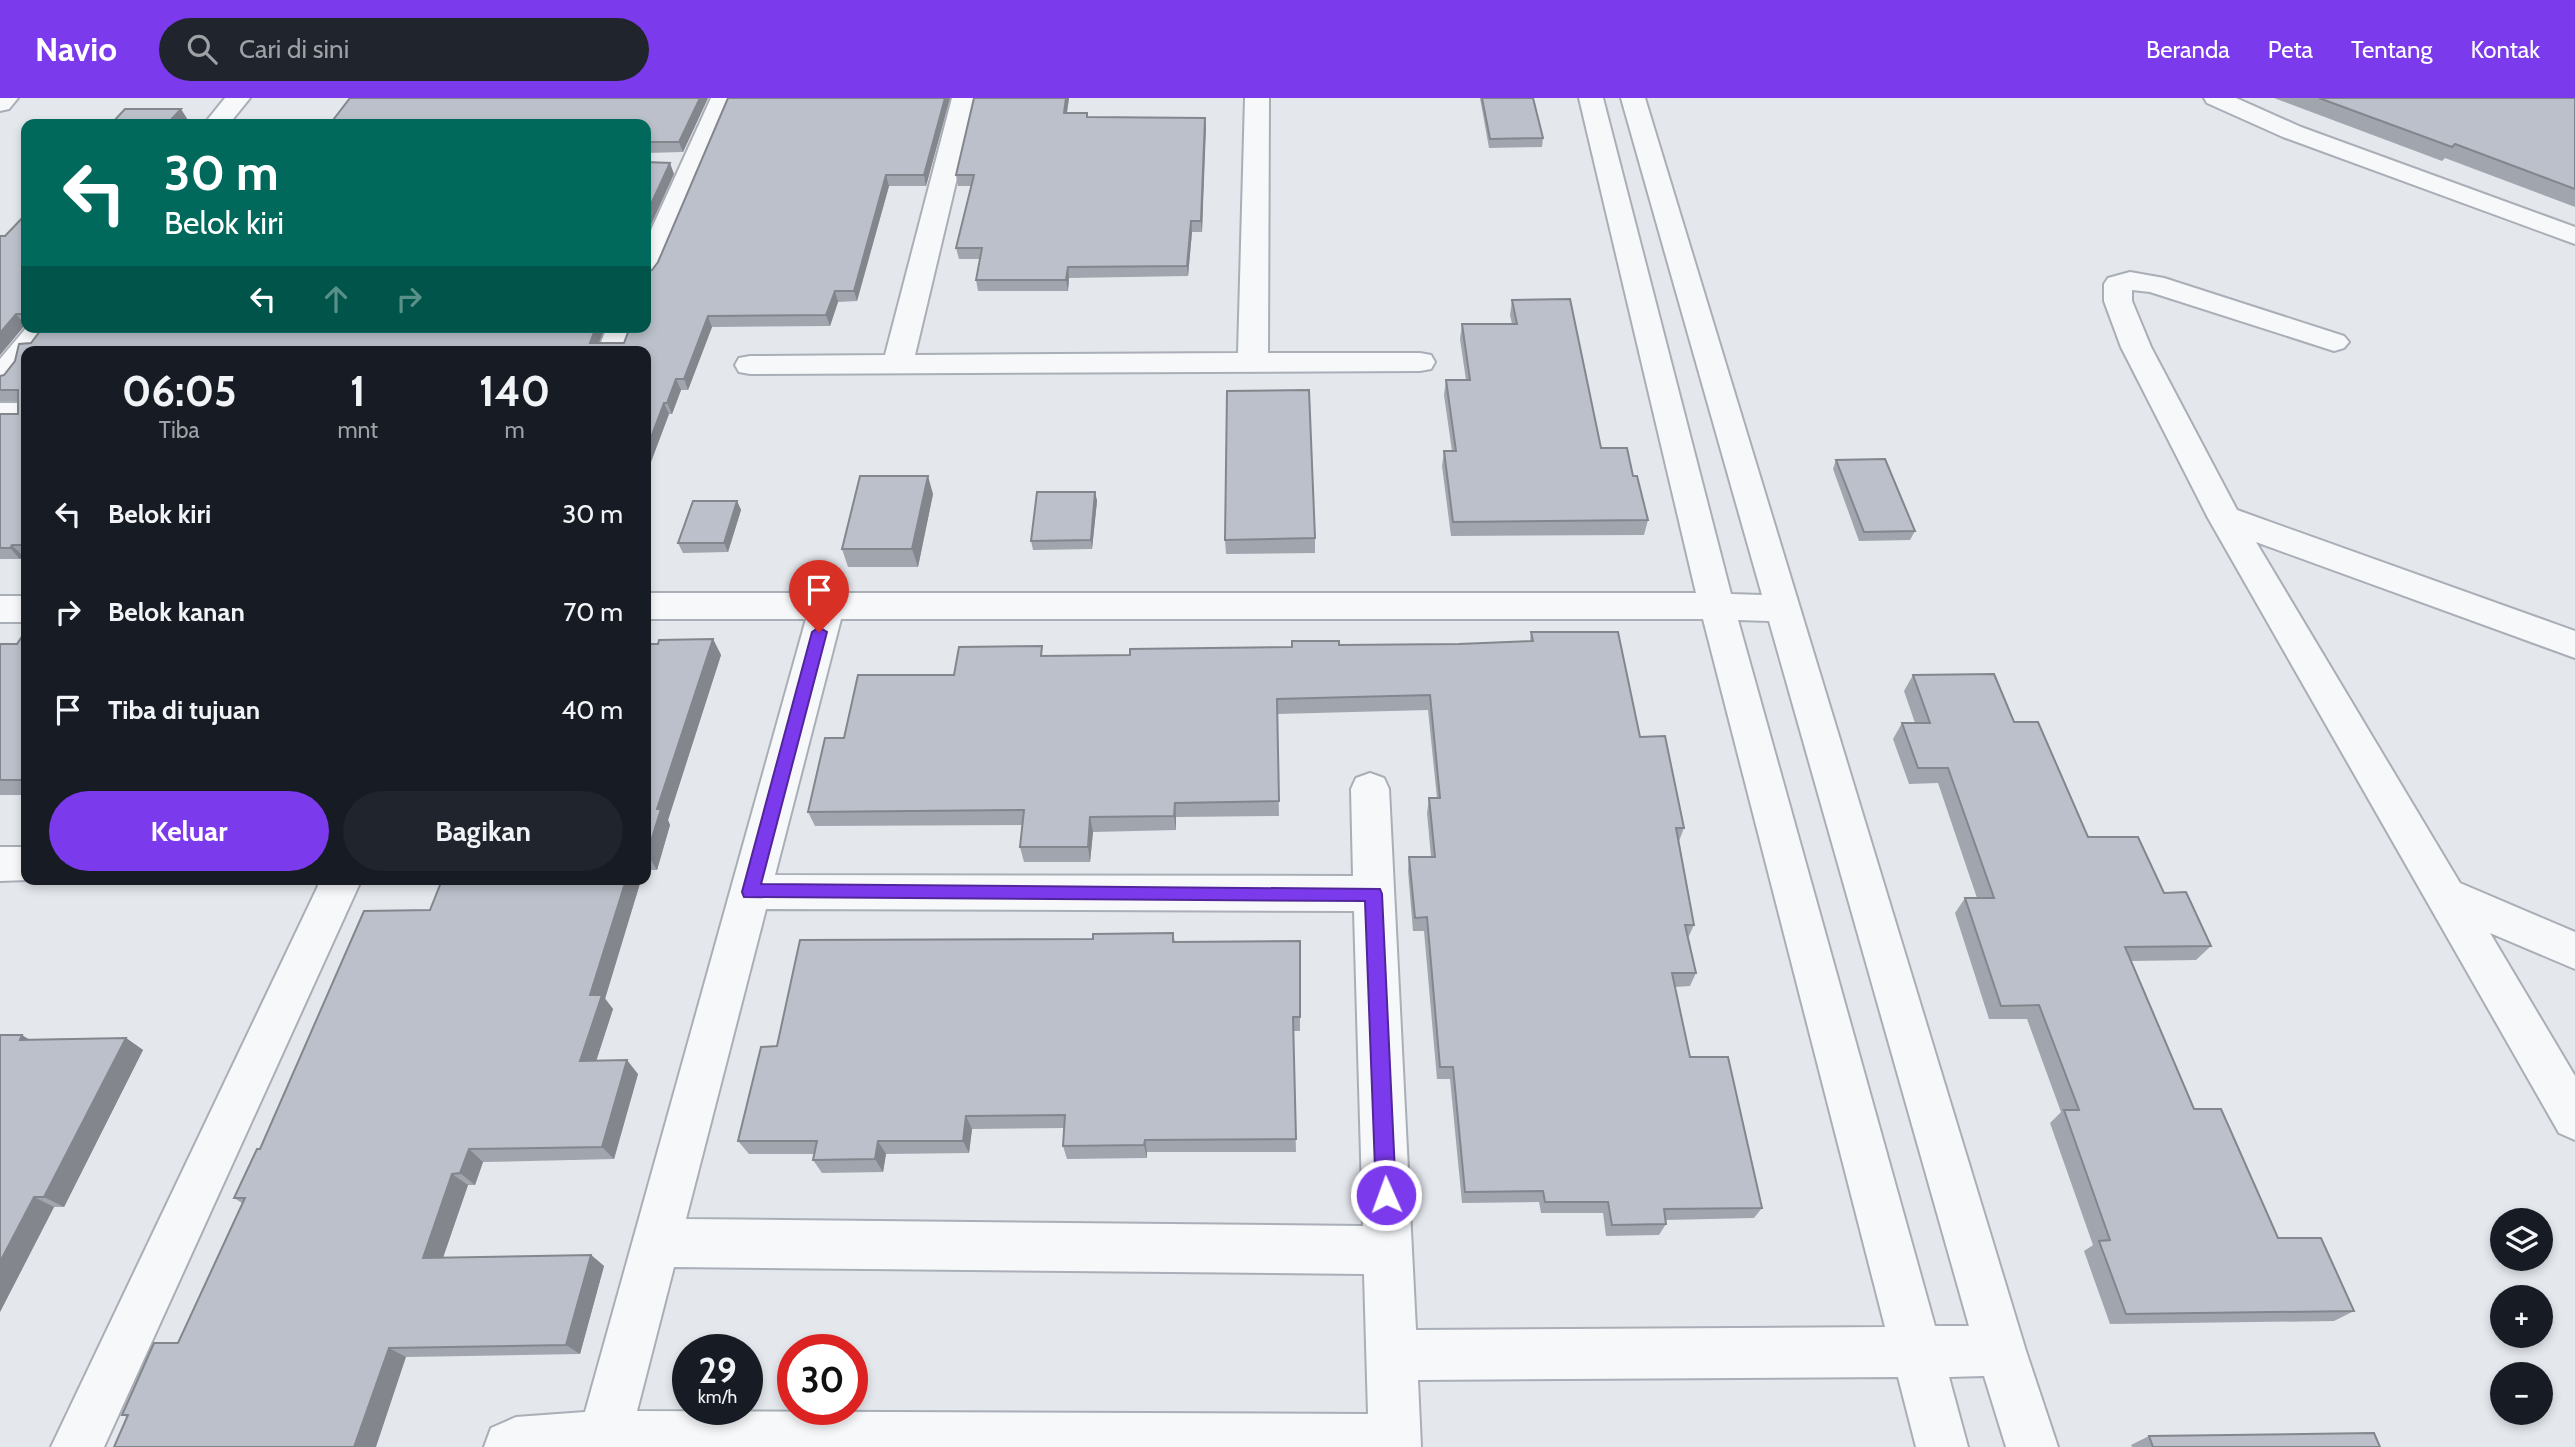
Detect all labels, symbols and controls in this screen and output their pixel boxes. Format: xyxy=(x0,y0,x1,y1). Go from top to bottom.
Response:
search box xyxy=(159,18,649,81)
text: Navio xyxy=(35,29,117,69)
icon: search xyxy=(183,30,221,68)
text: Cari di sini xyxy=(239,33,349,65)
text: Beranda xyxy=(2146,35,2230,64)
text: Peta xyxy=(2268,35,2313,64)
text: Tentang xyxy=(2351,35,2432,64)
text: Kontak xyxy=(2470,35,2540,64)
text: 30 m xyxy=(164,143,279,202)
icon: left xyxy=(49,147,140,238)
text: Belok kiri xyxy=(164,203,284,242)
icon: left xyxy=(244,280,282,318)
icon: ahead xyxy=(317,280,355,318)
icon: right xyxy=(390,280,428,318)
text: 06:05 xyxy=(122,365,237,417)
text: 1 xyxy=(350,365,366,417)
text: 140 xyxy=(479,365,550,417)
text: Tiba xyxy=(159,416,200,444)
text: mnt xyxy=(337,416,378,444)
text: m xyxy=(504,416,525,444)
icon: left xyxy=(49,495,87,533)
text: Belok kiri xyxy=(108,498,211,530)
text: 30 m xyxy=(562,498,623,530)
pin xyxy=(789,560,849,632)
icon: arrive xyxy=(800,571,838,609)
icon: right xyxy=(49,593,87,631)
text: Belok kanan xyxy=(108,596,245,628)
text: 70 m xyxy=(563,596,623,628)
icon: arrive xyxy=(49,691,87,729)
text: Tiba di tujuan xyxy=(108,694,260,726)
text: 40 m xyxy=(561,694,623,726)
button: Keluar xyxy=(49,791,329,871)
button: Bagikan xyxy=(343,791,623,871)
position arrow xyxy=(1349,1158,1423,1232)
map controls xyxy=(2490,1208,2553,1425)
button: layers xyxy=(2490,1208,2553,1271)
button: + xyxy=(2490,1285,2553,1348)
speed limit sign: 30 xyxy=(777,1334,868,1425)
text: 29 xyxy=(698,1349,737,1392)
button: − xyxy=(2490,1362,2553,1425)
text: km/h xyxy=(698,1386,737,1408)

